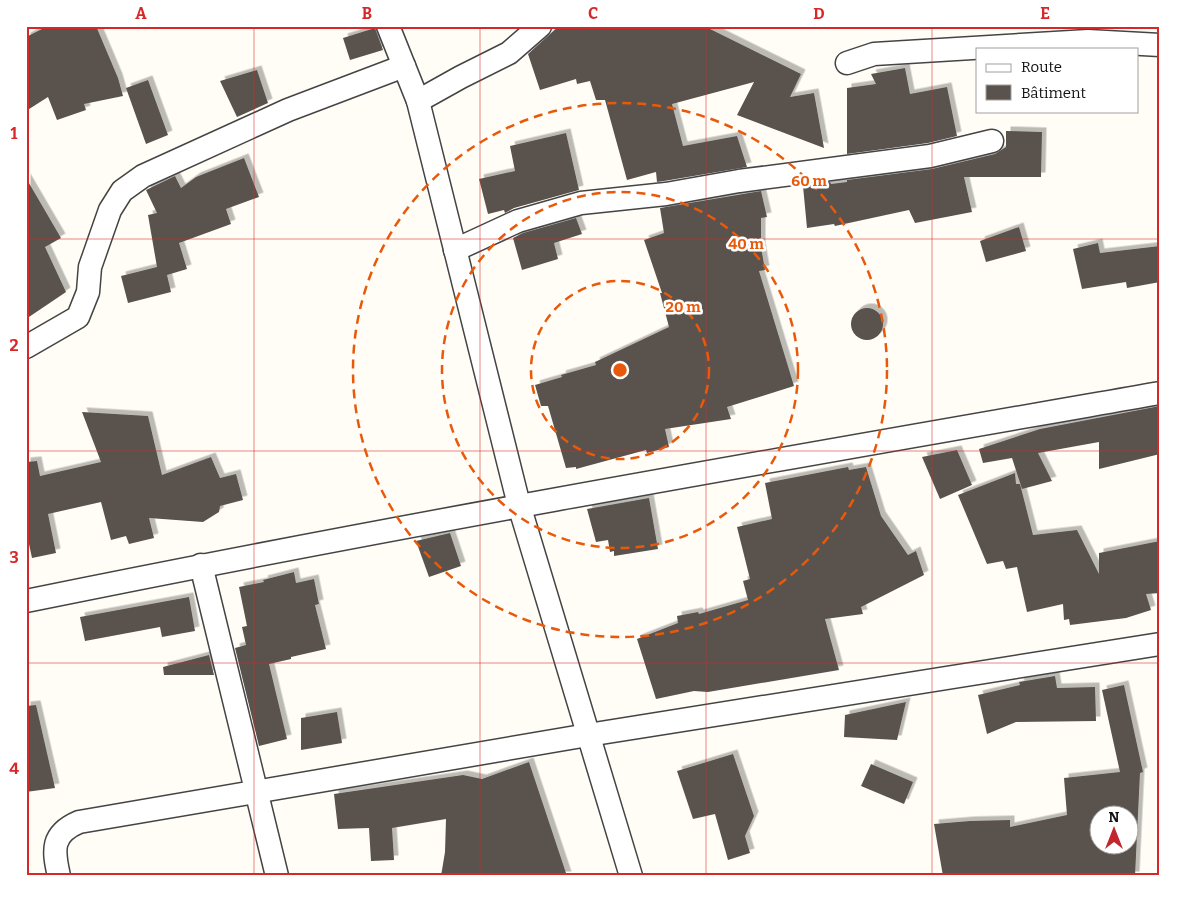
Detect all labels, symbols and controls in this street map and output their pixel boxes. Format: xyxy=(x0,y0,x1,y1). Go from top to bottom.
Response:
text: A xyxy=(135,4,147,23)
text: B xyxy=(362,4,372,23)
text: C xyxy=(588,4,598,23)
text: D xyxy=(813,4,825,23)
text: E xyxy=(1040,4,1050,23)
legend xyxy=(976,48,1138,112)
text: Route xyxy=(1021,58,1062,76)
text: Bâtiment xyxy=(1021,84,1086,102)
text: 1 xyxy=(11,124,18,143)
text: 60 m xyxy=(791,172,827,190)
text: 40 m xyxy=(728,235,765,253)
text: 20 m xyxy=(666,298,701,316)
text: 2 xyxy=(9,336,19,355)
centre of rings xyxy=(611,361,629,379)
text: 3 xyxy=(9,548,19,567)
text: 4 xyxy=(9,759,19,778)
north arrow xyxy=(1088,804,1138,854)
text: N xyxy=(1109,809,1120,826)

